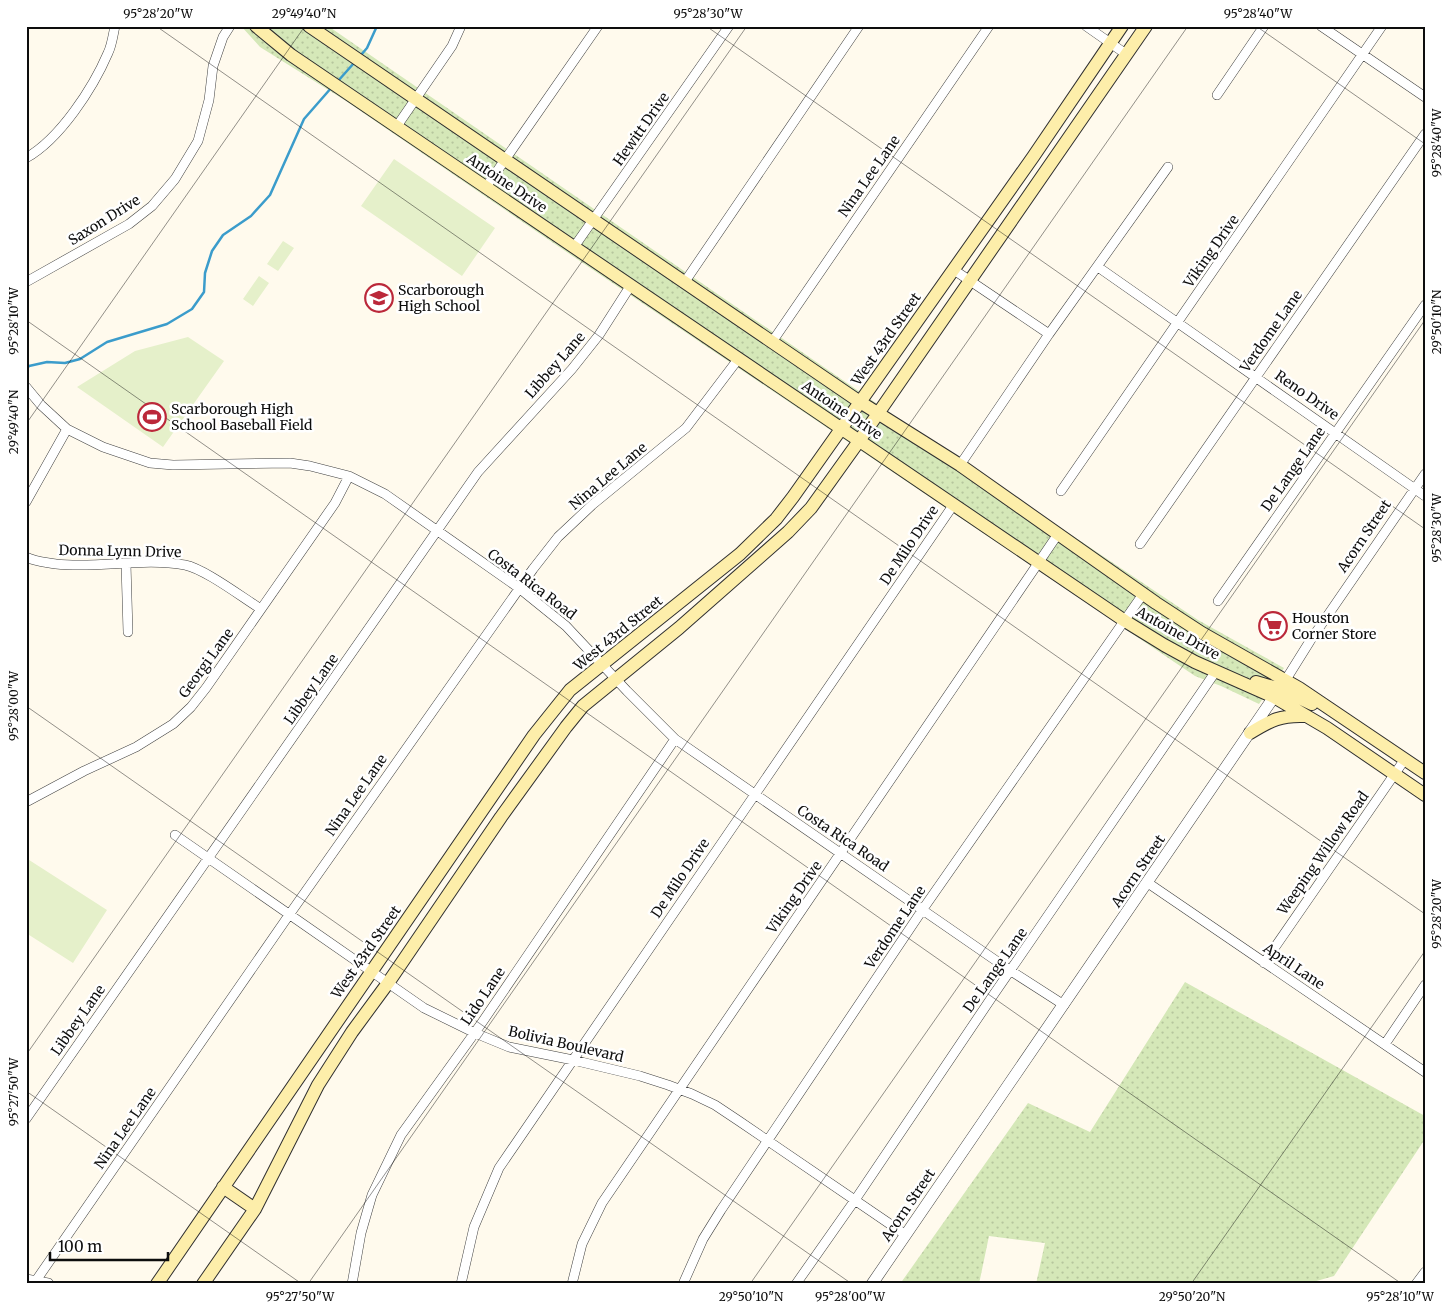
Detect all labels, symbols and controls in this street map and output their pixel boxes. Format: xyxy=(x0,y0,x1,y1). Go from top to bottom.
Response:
text: 95°28'20"W xyxy=(123,6,194,21)
text: 29°49'40"N xyxy=(272,6,337,21)
text: 95°28'30"W xyxy=(673,6,744,21)
text: 95°28'40"W xyxy=(1224,6,1293,21)
street label: Hewitt Drive xyxy=(609,89,673,169)
text: 95°28'40"W xyxy=(1429,108,1444,177)
street label: Nina Lee Lane xyxy=(834,132,904,220)
street label: Antoine Drive xyxy=(463,149,551,216)
street label: Saxon Drive xyxy=(65,191,143,249)
street label: Viking Drive xyxy=(1179,211,1243,292)
place label: Scarborough High School xyxy=(398,281,484,315)
school or university icon: Scarborough High School xyxy=(364,283,394,313)
text: 95°28'10"W xyxy=(6,286,21,355)
street label: Verdome Lane xyxy=(1235,286,1306,376)
street label: West 43rd Street xyxy=(847,289,925,390)
text: 29°50'10"N xyxy=(1429,289,1444,354)
street label: Libbey Lane xyxy=(521,328,589,402)
street label: Reno Drive xyxy=(1272,366,1342,424)
street label: Antoine Drive xyxy=(798,376,886,443)
text: 29°49'40"N xyxy=(6,389,21,454)
place label: Scarborough High School Baseball Field xyxy=(171,400,313,434)
sports icon: Scarborough High School Baseball Field xyxy=(137,402,167,432)
street label: De Lange Lane xyxy=(1257,423,1329,515)
street label: Nina Lee Lane xyxy=(566,438,650,514)
text: 95°28'30"W xyxy=(1429,492,1444,563)
street label: Acorn Street xyxy=(1333,496,1395,577)
street label: De Milo Drive xyxy=(876,502,942,588)
street label: Donna Lynn Drive xyxy=(58,541,182,561)
street label: Costa Rica Road xyxy=(484,545,580,624)
street label: West 43rd Street xyxy=(569,591,667,675)
street label: Antoine Drive xyxy=(1132,602,1223,663)
place label: Houston Corner Store xyxy=(1292,609,1376,643)
supermarket icon: Houston Corner Store xyxy=(1258,611,1288,641)
street label: Georgi Lane xyxy=(175,625,237,701)
street label: Libbey Lane xyxy=(280,650,342,728)
text: 95°28'00"W xyxy=(6,670,21,741)
street label: Nina Lee Lane xyxy=(321,751,391,839)
street label: Weeping Willow Road xyxy=(1273,787,1373,919)
street label: Costa Rica Road xyxy=(794,801,893,876)
street label: Acorn Street xyxy=(1107,831,1169,912)
street label: De Milo Drive xyxy=(647,835,713,921)
street label: Viking Drive xyxy=(762,857,826,938)
text: 95°28'20"W xyxy=(1429,878,1444,949)
street label: Verdome Lane xyxy=(860,882,929,973)
street label: West 43rd Street xyxy=(327,902,405,1003)
street label: De Lange Lane xyxy=(959,924,1031,1016)
street label: April Lane xyxy=(1259,938,1328,993)
street label: Lido Lane xyxy=(457,964,509,1028)
street label: Libbey Lane xyxy=(47,981,109,1059)
street label: Bolivia Boulevard xyxy=(507,1022,626,1066)
text: 95°27'50"W xyxy=(6,1057,21,1126)
street label: Nina Lee Lane xyxy=(90,1084,160,1172)
street label: Acorn Street xyxy=(877,1165,939,1246)
scale bar xyxy=(50,1230,168,1262)
text: 100 m xyxy=(58,1237,102,1256)
text: 95°27'50"W xyxy=(266,1289,335,1304)
text: 29°50'10"N xyxy=(719,1289,784,1304)
text: 95°28'00"W xyxy=(815,1289,886,1304)
text: 29°50'20"N xyxy=(1159,1289,1226,1304)
text: 95°28'10"W xyxy=(1366,1289,1435,1304)

